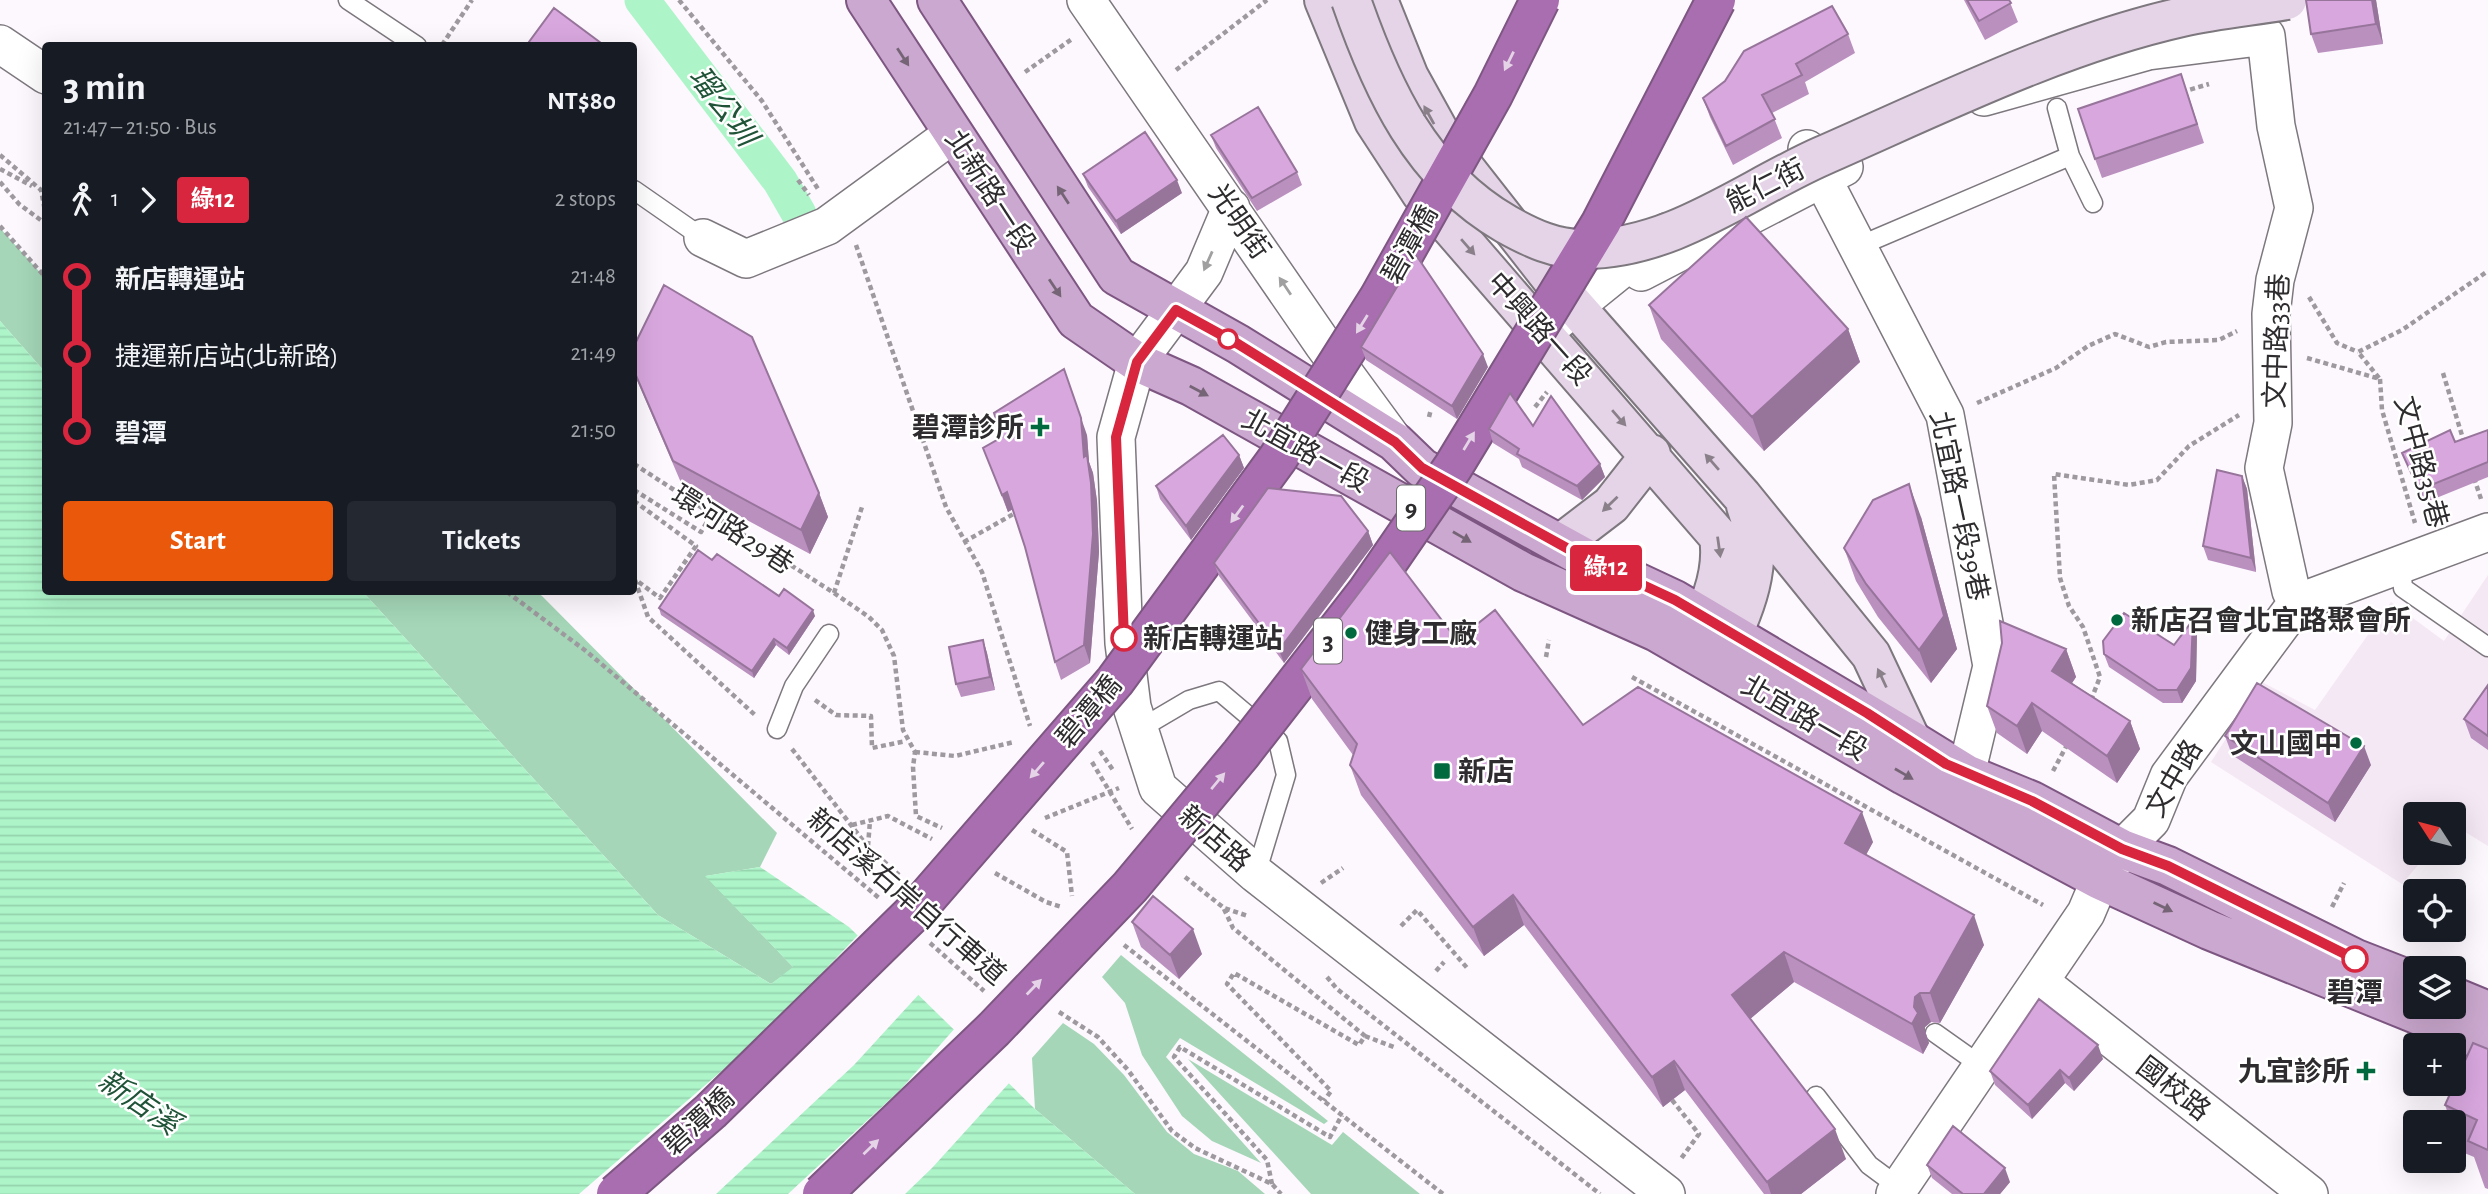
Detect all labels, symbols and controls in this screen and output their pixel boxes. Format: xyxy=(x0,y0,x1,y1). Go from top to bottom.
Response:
one-way arrow xyxy=(897,48,910,67)
one-way arrow xyxy=(1504,51,1515,71)
water label: 瑠公圳 xyxy=(683,61,764,155)
text: 3 min xyxy=(63,69,146,107)
text: NT$80 xyxy=(547,88,616,114)
one-way arrow xyxy=(1424,104,1436,124)
text: 21:47 – 21:50 · Bus xyxy=(63,116,217,139)
street label: 北新路一段 xyxy=(939,125,1041,258)
street label: 能仁街 xyxy=(1721,153,1810,218)
street label: 光明街 xyxy=(1203,179,1276,265)
icon: walk xyxy=(63,181,101,219)
icon: forward xyxy=(129,181,167,219)
one-way arrow xyxy=(1057,185,1070,204)
text: 1 xyxy=(111,188,119,211)
text: 綠12 xyxy=(191,188,235,212)
text: 2 stops xyxy=(555,188,616,211)
street label: 碧潭橋 xyxy=(1376,200,1443,288)
one-way arrow xyxy=(1460,238,1476,256)
one-way arrow xyxy=(1202,251,1213,272)
text: 21:48 xyxy=(570,265,616,288)
text: 新店轉運站 xyxy=(115,267,245,293)
street label: 中興路一段 xyxy=(1481,267,1597,391)
street label: 文中路33巷 xyxy=(2260,273,2294,409)
one-way arrow xyxy=(1278,277,1292,295)
one-way arrow xyxy=(1048,279,1062,297)
one-way arrow xyxy=(1356,314,1369,333)
unlabelled marker xyxy=(1218,329,1238,349)
text: 21:49 xyxy=(570,342,616,365)
text: 捷運新店站(北新路) xyxy=(115,344,338,370)
one-way arrow xyxy=(1189,385,1209,396)
street label: 文中路35巷 xyxy=(2389,393,2453,531)
street label: 北宜路一段 xyxy=(1237,404,1374,498)
one-way arrow xyxy=(1611,409,1626,426)
street label: 北宜路一段39巷 xyxy=(1924,409,1994,604)
place label: 碧潭診所 xyxy=(912,413,1024,443)
marker: 碧潭診所 xyxy=(1030,417,1050,437)
text: 21:50 xyxy=(571,419,616,442)
text: 碧潭 xyxy=(115,421,167,447)
one-way arrow xyxy=(1463,431,1475,450)
one-way arrow xyxy=(1705,453,1720,470)
street label: 環河路29巷 xyxy=(666,480,798,580)
road number: 9 xyxy=(1397,486,1425,530)
one-way arrow xyxy=(1602,496,1619,513)
button: Start xyxy=(63,501,333,581)
button: Tickets xyxy=(347,501,616,581)
one-way arrow xyxy=(1230,504,1244,523)
one-way arrow xyxy=(1452,531,1471,543)
one-way arrow xyxy=(1714,536,1725,558)
line badge: 綠12 xyxy=(1566,545,1646,591)
text: 綠12 xyxy=(1584,556,1628,580)
place label: 新店召會北宜路聚會所 xyxy=(2131,605,2411,636)
marker: 新店召會北宜路聚會所 xyxy=(2109,612,2125,628)
road number: 3 xyxy=(1314,618,1342,664)
place label: 健身工廠 xyxy=(1365,618,1477,649)
place label: 新店轉運站 xyxy=(1143,623,1283,654)
marker: 新店轉運站 xyxy=(1111,625,1137,651)
marker: 健身工廠 xyxy=(1343,625,1359,641)
one-way arrow xyxy=(1876,668,1888,688)
street label: 碧潭橋 xyxy=(1050,670,1127,753)
street label: 北宜路一段 xyxy=(1736,670,1873,766)
place label: 文山國中 xyxy=(2230,728,2342,759)
street label: 文中路 xyxy=(2140,735,2208,822)
marker: 文山國中 xyxy=(2348,735,2364,751)
place label: 新店 xyxy=(1458,756,1514,787)
one-way arrow xyxy=(1029,761,1045,779)
marker: 新店 xyxy=(1432,761,1452,781)
one-way arrow xyxy=(1894,768,1913,780)
one-way arrow xyxy=(1210,773,1225,790)
street label: 新店路 xyxy=(1173,800,1256,878)
north arrow xyxy=(2403,802,2466,864)
map controls xyxy=(2403,802,2466,1173)
street label: 新店溪右岸自行車道 xyxy=(801,803,1011,991)
button: locate xyxy=(2403,879,2466,942)
one-way arrow xyxy=(2153,901,2173,912)
marker: 碧潭 xyxy=(2342,946,2368,972)
button: layers xyxy=(2403,956,2466,1019)
place label: 碧潭 xyxy=(2327,978,2383,1008)
one-way arrow xyxy=(1025,979,1042,996)
button: + xyxy=(2403,1033,2466,1096)
street label: 國校路 xyxy=(2131,1051,2216,1126)
place label: 九宜診所 xyxy=(2238,1056,2350,1087)
marker: 九宜診所 xyxy=(2356,1061,2376,1081)
water label: 新店溪 xyxy=(93,1064,189,1143)
street label: 碧潭橋 xyxy=(657,1082,740,1161)
button: − xyxy=(2403,1110,2466,1173)
one-way arrow xyxy=(863,1138,880,1155)

